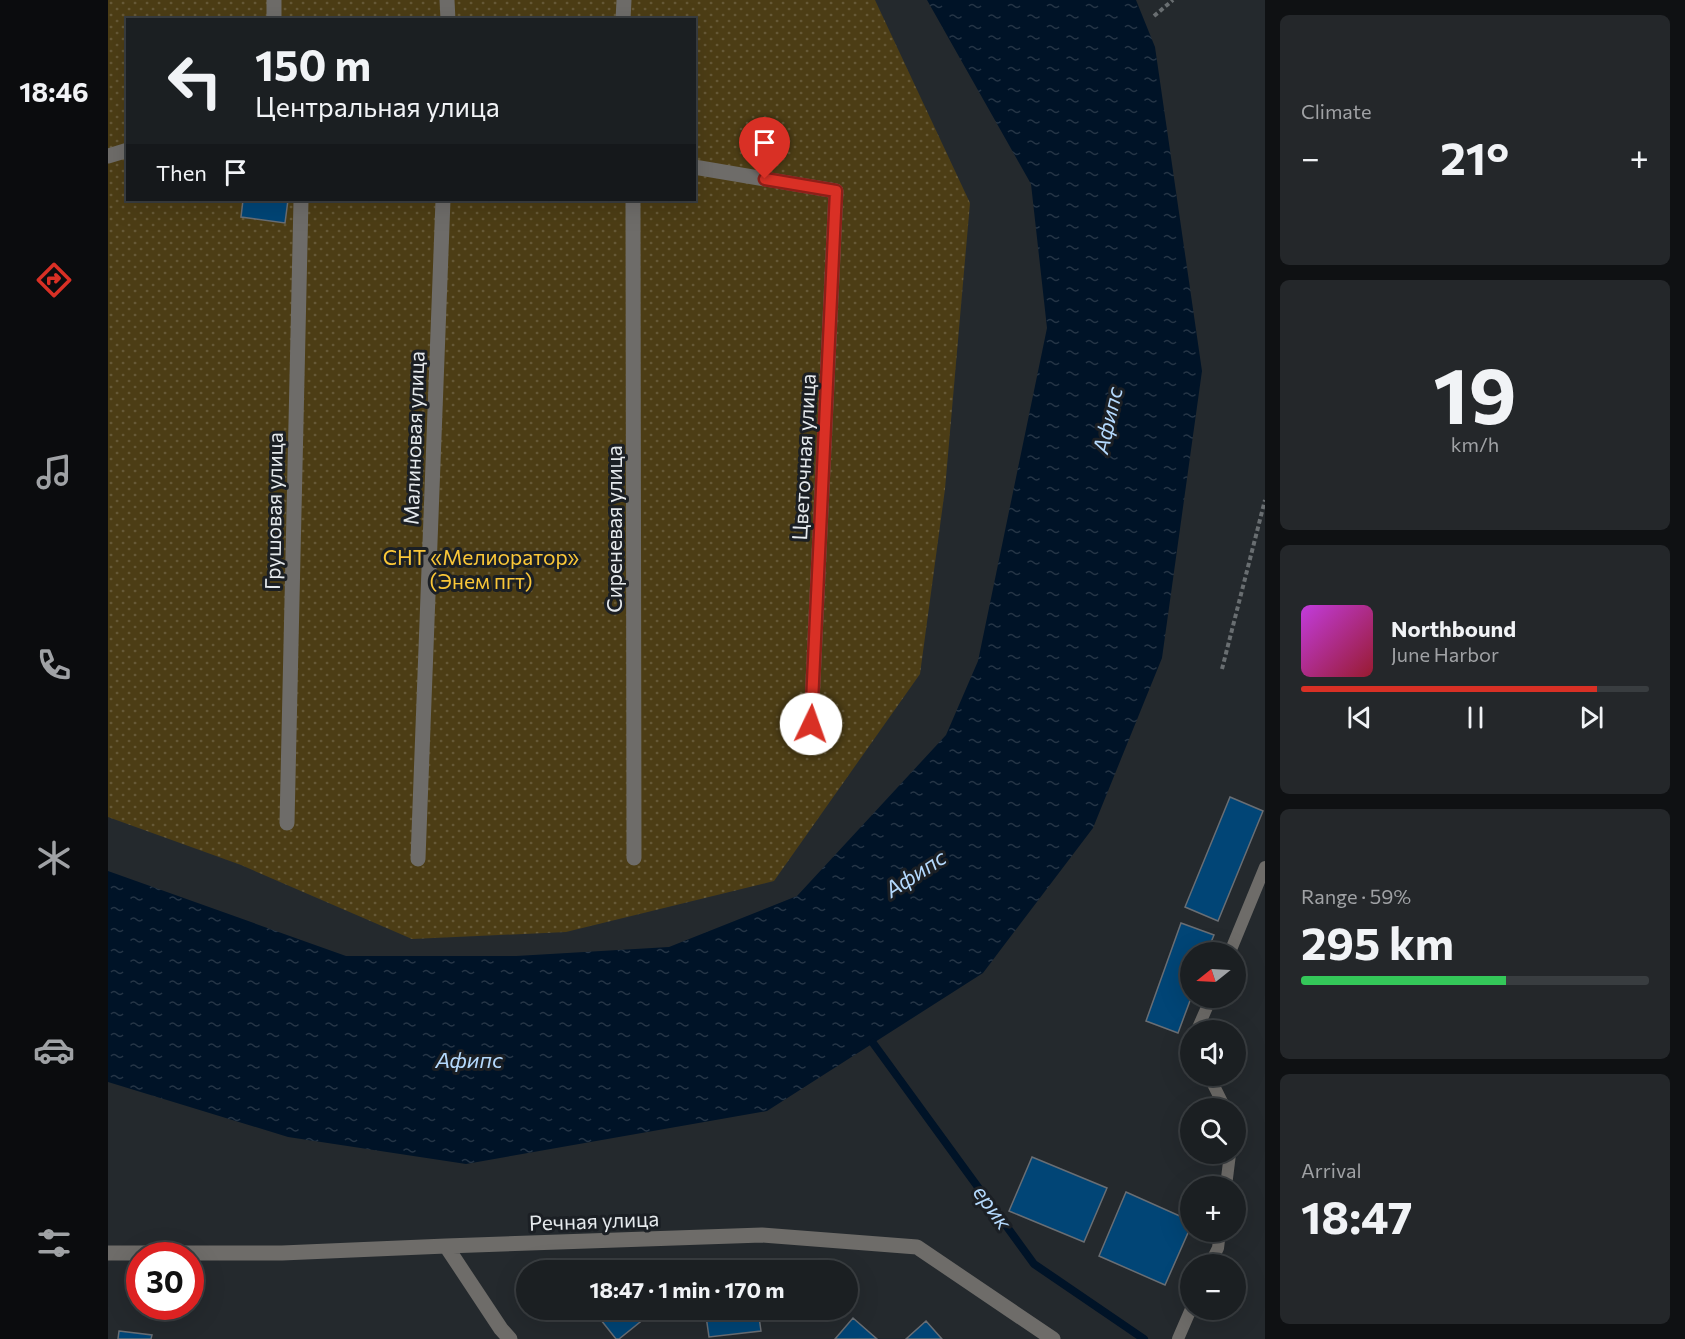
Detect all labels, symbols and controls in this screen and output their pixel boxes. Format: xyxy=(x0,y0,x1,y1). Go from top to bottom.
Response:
text: 150 m xyxy=(255,38,371,90)
icon: left xyxy=(156,42,234,120)
text: 18:46 xyxy=(19,75,89,108)
text: Центральная улица xyxy=(255,90,500,123)
text: Climate xyxy=(1301,99,1371,123)
pin xyxy=(739,117,790,179)
icon: arrive xyxy=(748,126,781,159)
text: 21° xyxy=(1440,129,1509,184)
text: − xyxy=(1301,136,1320,177)
text: + xyxy=(1630,136,1649,177)
icon: arrive xyxy=(219,156,252,189)
text: Then xyxy=(156,159,207,186)
icon: directions xyxy=(33,259,75,301)
text: 19 xyxy=(1433,345,1517,440)
street label: Малиновая улица xyxy=(397,351,429,525)
street label: Цветочная улица xyxy=(786,373,820,541)
water label: Афипс xyxy=(1086,384,1128,457)
street label: Грушовая улица xyxy=(259,432,287,590)
text: km/h xyxy=(1451,432,1499,456)
street label: Сиреневая улица xyxy=(601,445,626,613)
icon: music xyxy=(33,451,75,493)
park label: СНТ «Мелиоратор» (Энем пгт) xyxy=(383,544,579,593)
text: Northbound xyxy=(1391,615,1516,642)
text: June Harbor xyxy=(1391,642,1499,666)
icon: phone xyxy=(33,644,75,686)
position arrow xyxy=(779,692,843,756)
icon: previous xyxy=(1343,701,1376,734)
icon: pause xyxy=(1459,701,1492,734)
icon: next xyxy=(1575,701,1608,734)
icon: climate xyxy=(33,837,75,879)
water label: Афипс xyxy=(878,843,951,903)
text: Range · 59% xyxy=(1301,884,1411,908)
text: 295 km xyxy=(1301,914,1454,969)
north arrow xyxy=(1180,942,1246,1008)
map controls xyxy=(1180,942,1246,1320)
button: sound xyxy=(1180,1020,1246,1086)
icon: car xyxy=(33,1029,75,1071)
water label: Афипс xyxy=(434,1046,503,1073)
button: search xyxy=(1180,1098,1246,1164)
text: Arrival xyxy=(1301,1158,1362,1182)
button: + xyxy=(1180,1176,1246,1242)
water label: ерик xyxy=(968,1179,1019,1236)
text: 18:47 xyxy=(1301,1188,1413,1243)
street label: Речная улица xyxy=(528,1205,660,1235)
icon: filters xyxy=(33,1222,75,1264)
speed limit sign: 30 xyxy=(126,1242,204,1320)
button: − xyxy=(1180,1254,1246,1320)
text: 18:47 · 1 min · 170 m xyxy=(589,1276,785,1303)

